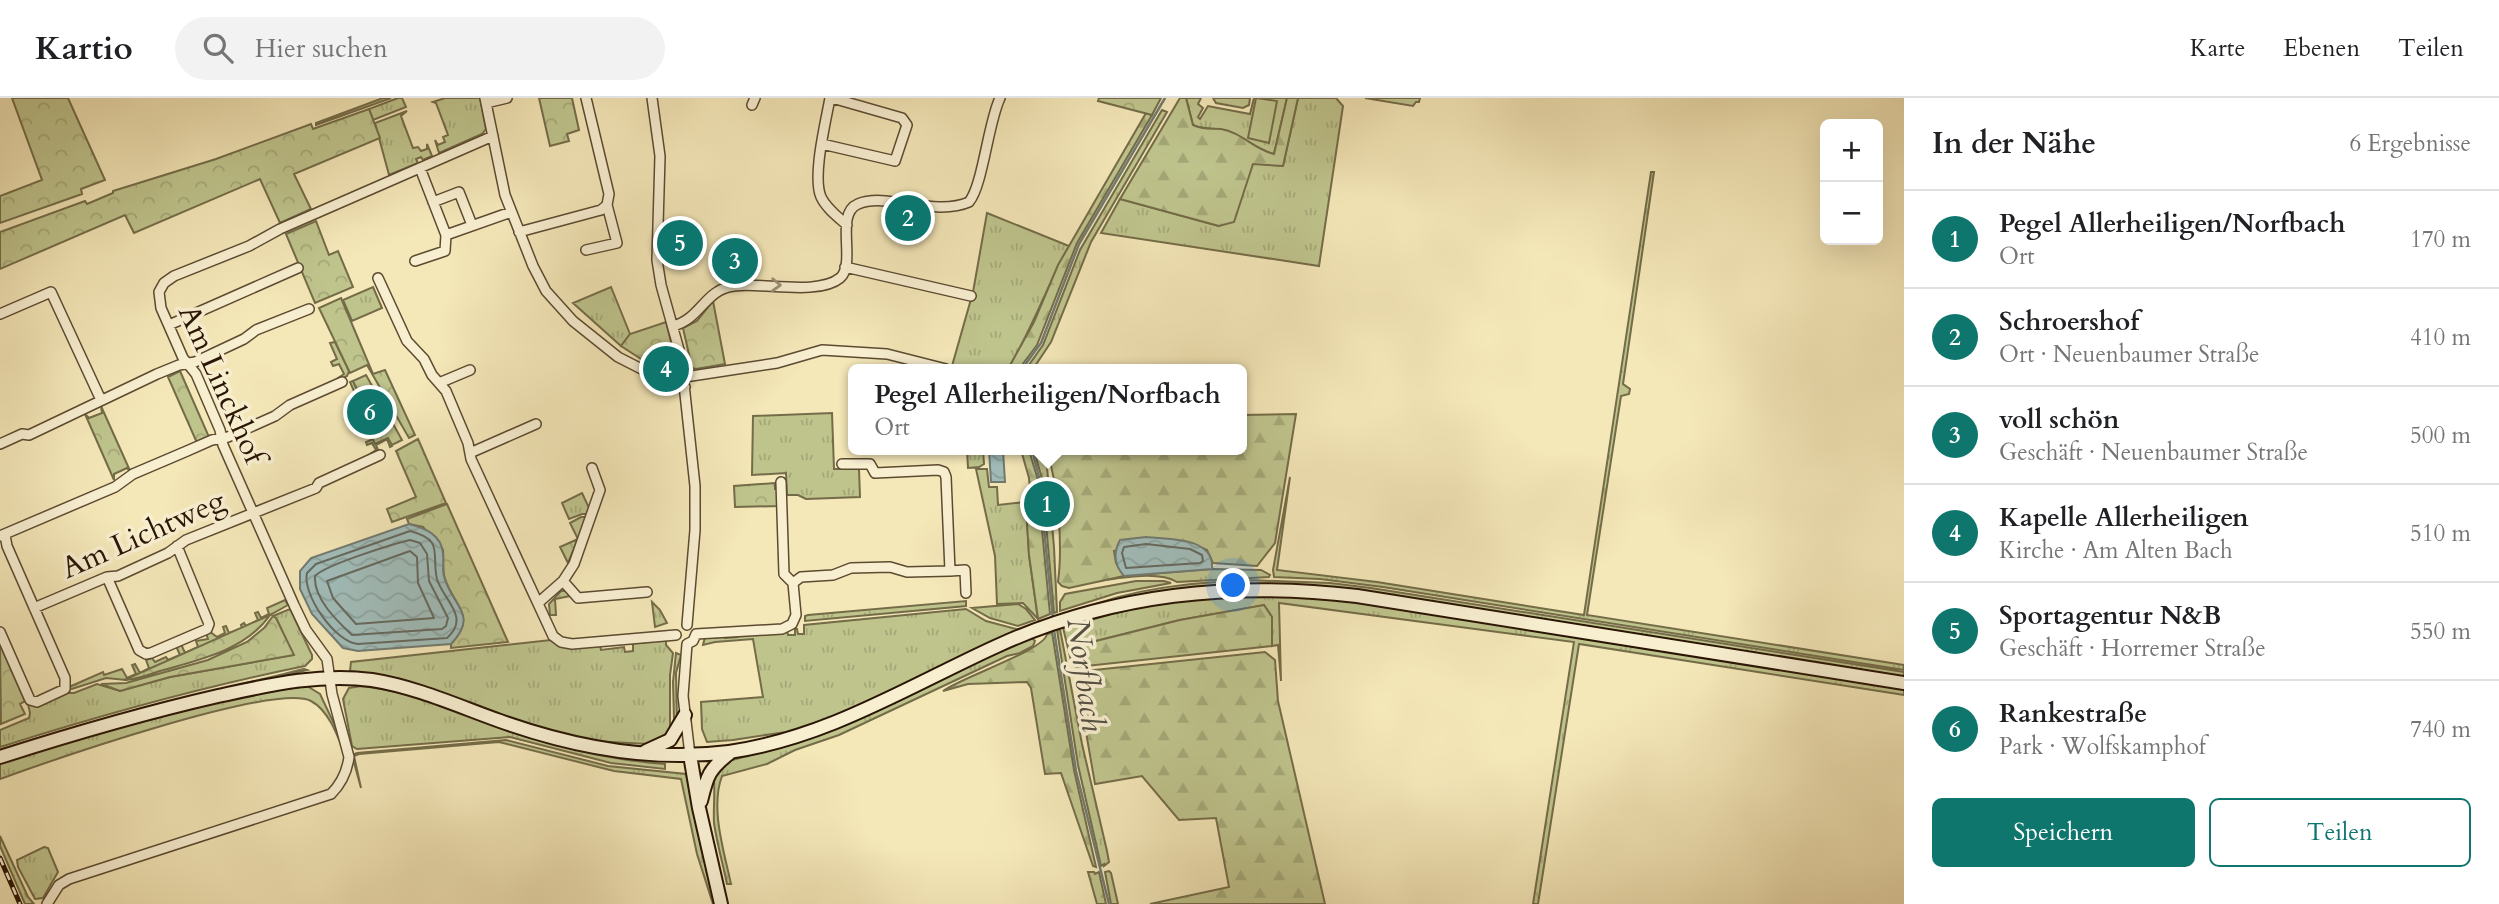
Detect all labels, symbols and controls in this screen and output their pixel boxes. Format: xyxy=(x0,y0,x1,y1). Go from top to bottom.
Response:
search box xyxy=(175,17,665,80)
text: Kartio xyxy=(35,26,133,71)
icon: search xyxy=(199,29,237,67)
text: Hier suchen xyxy=(255,31,388,66)
text: Karte xyxy=(2190,32,2245,65)
text: Ebenen xyxy=(2283,32,2360,65)
text: Teilen xyxy=(2398,32,2464,65)
map controls xyxy=(1820,119,1883,245)
button: + xyxy=(1820,119,1883,182)
text: In der Nähe xyxy=(1932,123,2096,164)
text: 6 Ergebnisse xyxy=(2349,128,2471,159)
button: − xyxy=(1820,182,1883,245)
pin: 2 xyxy=(885,192,931,244)
text: Pegel Allerheiligen/Norfbach xyxy=(1999,206,2345,241)
pin: 5 xyxy=(657,217,703,269)
text: 1 xyxy=(1949,224,1961,255)
text: 170 m xyxy=(2410,224,2471,255)
pin: 3 xyxy=(712,235,758,287)
text: Ort xyxy=(1999,241,2035,272)
one-way arrow xyxy=(771,278,782,293)
street label: Am Linckhof xyxy=(168,298,277,475)
text: Schroershof xyxy=(1999,304,2139,339)
text: 2 xyxy=(1949,322,1961,353)
text: 410 m xyxy=(2410,322,2471,353)
text: Ort · Neuenbaumer Straße xyxy=(1999,339,2260,370)
pin: 4 xyxy=(643,343,689,395)
popup xyxy=(848,364,1247,455)
text: Pegel Allerheiligen/Norfbach xyxy=(874,377,1221,412)
pin: 6 xyxy=(347,386,393,438)
text: voll schön xyxy=(1999,402,2120,437)
text: Ort xyxy=(874,412,910,443)
text: 3 xyxy=(1949,420,1961,451)
text: 500 m xyxy=(2410,420,2471,451)
text: Geschäft · Neuenbaumer Straße xyxy=(1999,437,2308,468)
pin: 1 xyxy=(1024,478,1070,530)
street label: Am Lichtweg xyxy=(55,480,232,589)
text: Kapelle Allerheiligen xyxy=(1999,500,2249,535)
text: 4 xyxy=(1949,518,1961,549)
text: 510 m xyxy=(2410,518,2471,549)
text: Kirche · Am Alten Bach xyxy=(1999,535,2233,566)
your location xyxy=(1216,568,1250,602)
text: Sportagentur N&B xyxy=(1999,598,2221,633)
water label: Norfbach xyxy=(1055,616,1115,735)
text: 5 xyxy=(1949,616,1961,647)
text: 550 m xyxy=(2410,616,2471,647)
text: Geschäft · Horremer Straße xyxy=(1999,633,2266,664)
text: Rankestraße xyxy=(1999,696,2147,731)
text: 6 xyxy=(1949,714,1961,745)
text: 740 m xyxy=(2410,714,2471,745)
text: Park · Wolfskamphof xyxy=(1999,731,2206,762)
button: Speichern xyxy=(1932,798,2195,867)
button: Teilen xyxy=(2209,798,2471,867)

